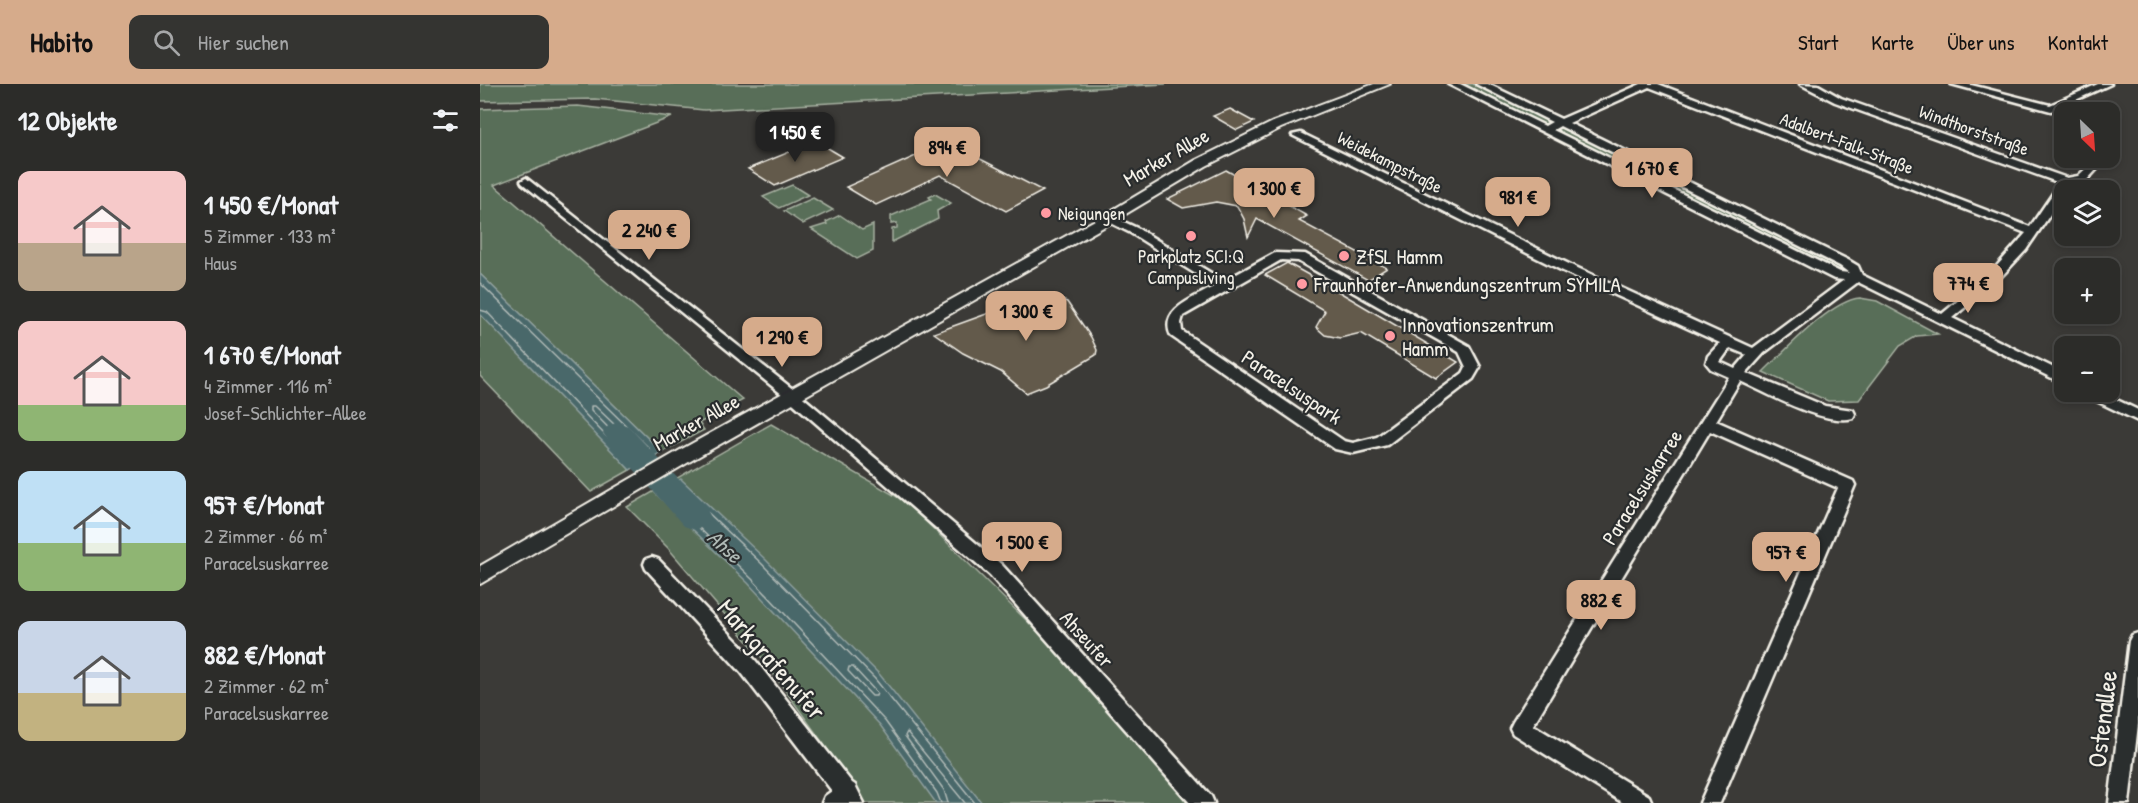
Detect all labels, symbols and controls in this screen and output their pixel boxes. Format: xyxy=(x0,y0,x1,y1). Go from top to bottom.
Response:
search box xyxy=(129,15,549,69)
text: Habito xyxy=(30,23,93,61)
icon: search xyxy=(150,26,183,59)
text: Hier suchen xyxy=(198,27,289,57)
text: Start xyxy=(1798,28,1838,57)
text: Karte xyxy=(1871,28,1914,57)
text: Über uns xyxy=(1947,28,2015,57)
text: Kontakt xyxy=(2048,28,2108,57)
street label: Windthorststraße xyxy=(1916,99,2032,161)
north arrow xyxy=(2054,102,2120,168)
map controls xyxy=(2054,102,2120,402)
text: 12 Objekte xyxy=(18,103,117,138)
icon: filters xyxy=(429,104,462,137)
street label: Adalbert-Falk-Straße xyxy=(1777,106,1917,180)
pin: 1 450 € xyxy=(740,112,850,163)
text: 1 450 € xyxy=(770,118,821,145)
street label: Marker Allee xyxy=(1118,121,1214,193)
street label: Weidekampstraße xyxy=(1333,125,1447,199)
pin: 894 € xyxy=(905,127,989,178)
text: 894 € xyxy=(928,133,966,160)
pin: 1 670 € xyxy=(1597,148,1707,199)
text: 1 670 € xyxy=(1626,154,1678,181)
pin: 1 300 € xyxy=(1219,168,1329,219)
text: 1 300 € xyxy=(1248,174,1300,201)
pin: 981 € xyxy=(1476,177,1560,228)
button: layers xyxy=(2054,180,2120,246)
text: 981 € xyxy=(1499,183,1537,210)
text: 1 450 €/Monat xyxy=(204,187,338,222)
icon: home xyxy=(66,195,138,267)
place label: Neigungen xyxy=(1058,201,1125,226)
marker: Neigungen xyxy=(1039,206,1053,220)
pin: 2 240 € xyxy=(594,210,704,261)
text: 2 240 € xyxy=(622,216,676,243)
text: 5 Zimmer · 133 m² xyxy=(204,222,336,249)
marker: Parkplatz SCI:Q Campusliving xyxy=(1184,229,1198,243)
place label: ZfSL Hamm xyxy=(1356,242,1443,271)
place label: Parkplatz SCI:Q Campusliving xyxy=(1138,244,1244,290)
text: Haus xyxy=(204,249,237,276)
marker: ZfSL Hamm xyxy=(1337,249,1351,263)
button: + xyxy=(2054,258,2120,324)
pin: 774 € xyxy=(1926,263,2010,314)
text: 774 € xyxy=(1947,269,1989,296)
place label: Fraunhofer-Anwendungszentrum SYMILA xyxy=(1313,270,1621,299)
marker: Fraunhofer-Anwendungszentrum SYMILA xyxy=(1295,277,1309,291)
pin: 1 300 € xyxy=(971,291,1081,342)
text: 1 300 € xyxy=(1000,297,1052,324)
place label: Innovationszentrum Hamm xyxy=(1402,310,1554,363)
pin: 1 290 € xyxy=(727,317,837,368)
text: 1 290 € xyxy=(756,323,808,350)
marker: Innovationszentrum Hamm xyxy=(1383,329,1397,343)
button: − xyxy=(2054,336,2120,402)
text: 1 670 €/Monat xyxy=(204,337,341,372)
street label: Paracelsuspark xyxy=(1236,343,1348,431)
icon: home xyxy=(66,345,138,417)
text: 4 Zimmer · 116 m² xyxy=(204,372,332,399)
street label: Marker Allee xyxy=(648,386,744,458)
text: Josef-Schlichter-Allee xyxy=(204,399,367,426)
street label: Paracelsuskarree xyxy=(1595,424,1689,550)
text: 957 €/Monat xyxy=(204,487,324,522)
icon: home xyxy=(66,495,138,567)
text: 2 Zimmer · 66 m² xyxy=(204,522,327,549)
water label: Ahse xyxy=(701,522,750,570)
pin: 1 500 € xyxy=(967,522,1077,573)
text: 1 500 € xyxy=(996,528,1048,555)
pin: 957 € xyxy=(1744,532,1828,583)
text: 957 € xyxy=(1766,538,1806,565)
text: Paracelsuskarree xyxy=(204,549,329,576)
pin: 882 € xyxy=(1559,580,1643,631)
text: 882 € xyxy=(1581,586,1621,613)
street label: Markgrafenufer xyxy=(710,591,834,727)
street label: Ahseufer xyxy=(1054,604,1120,674)
text: 882 €/Monat xyxy=(204,637,325,672)
icon: home xyxy=(66,645,138,717)
street label: Ostenallee xyxy=(2079,668,2125,770)
text: 2 Zimmer · 62 m² xyxy=(204,672,329,699)
text: Paracelsuskarree xyxy=(204,699,329,726)

